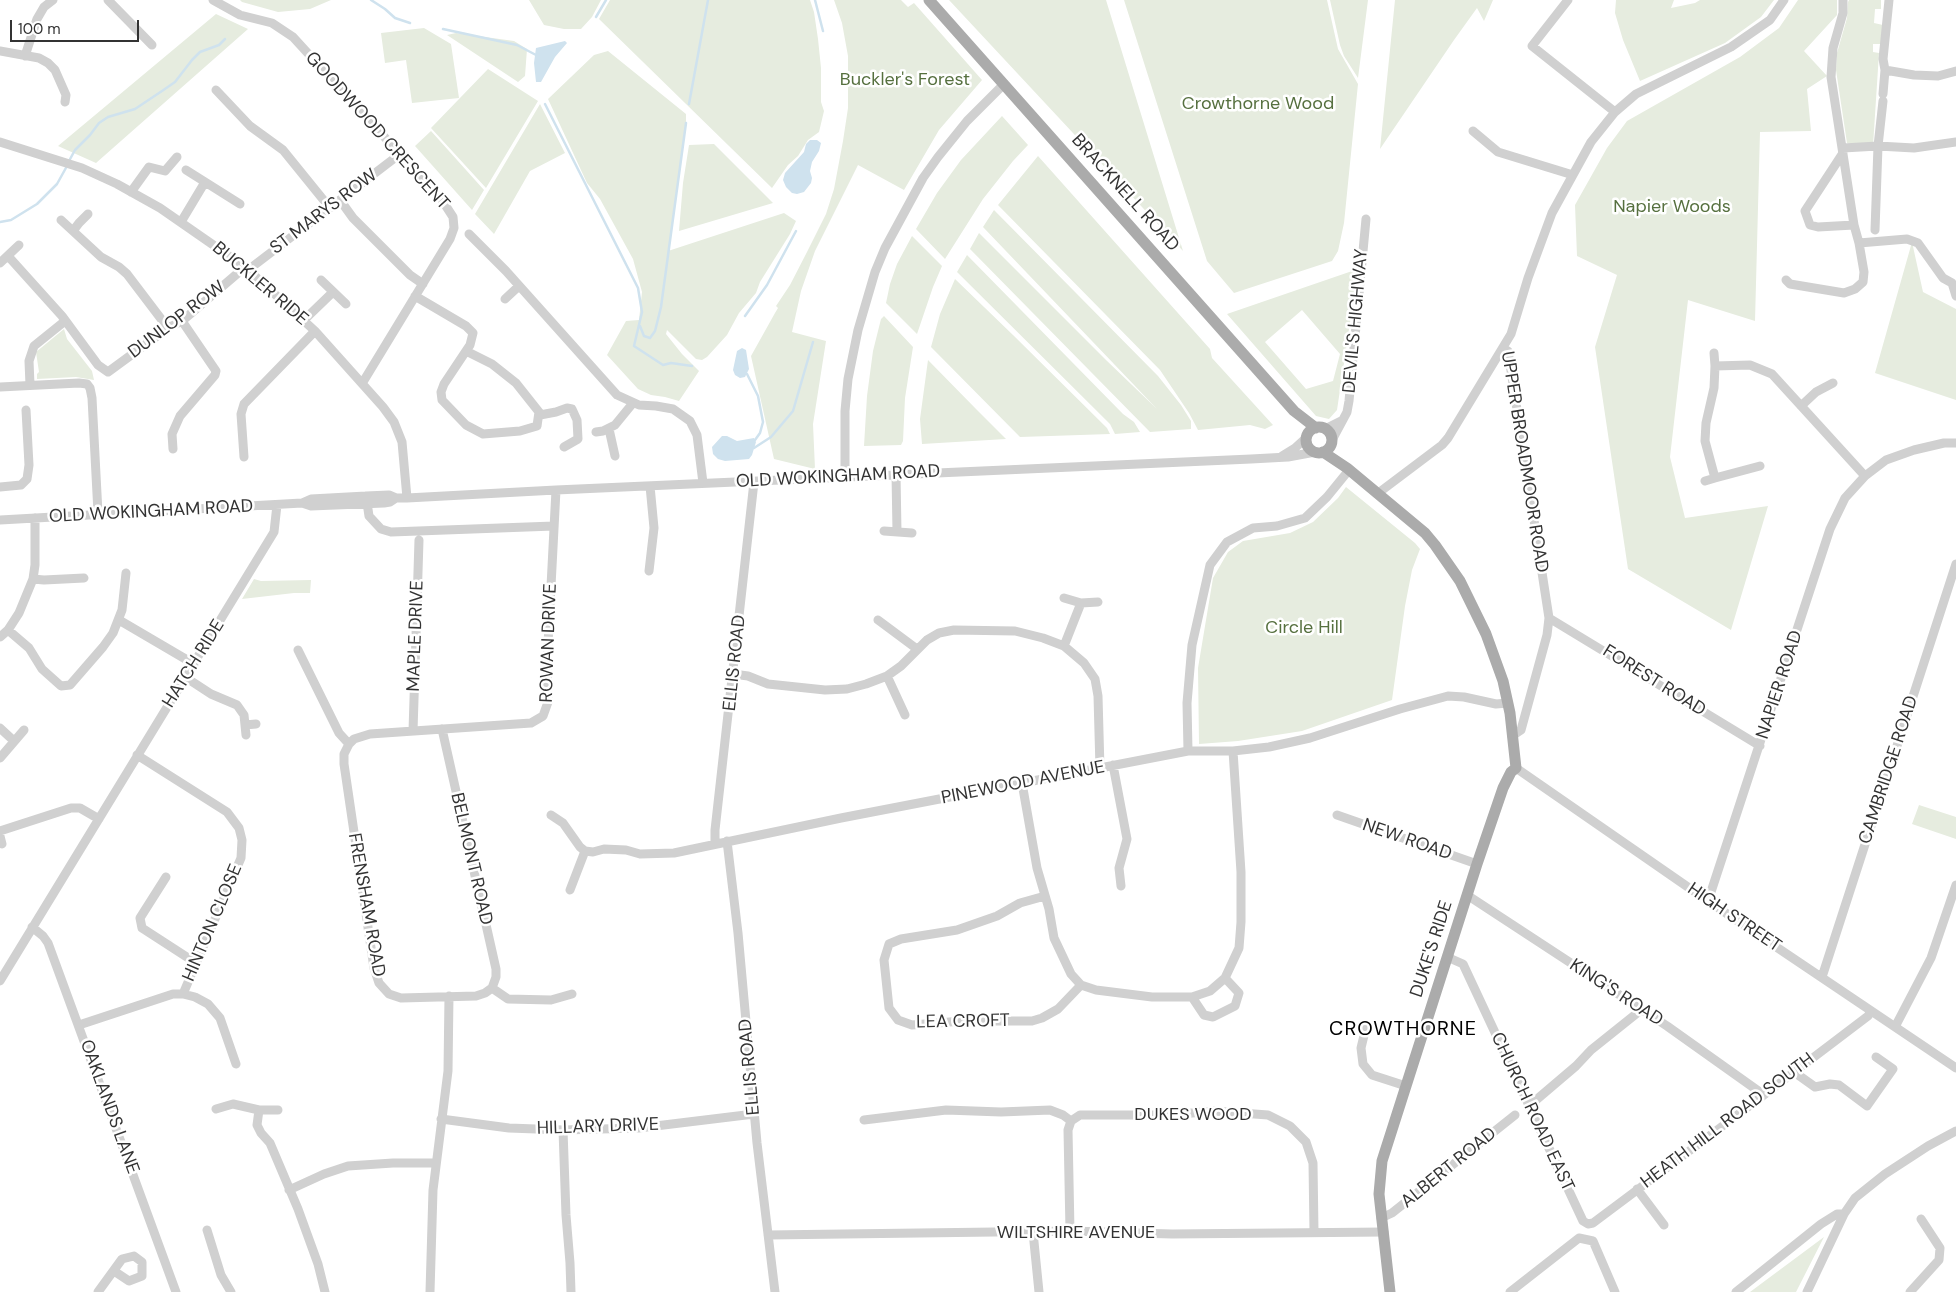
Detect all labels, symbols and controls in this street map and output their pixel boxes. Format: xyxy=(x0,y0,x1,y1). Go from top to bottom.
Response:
scale bar xyxy=(12,10,141,42)
text: 100 m xyxy=(18,19,61,39)
street label: GOODWOOD CRESCENT xyxy=(300,48,454,214)
park label: Buckler's Forest xyxy=(840,69,970,91)
park label: Crowthorne Wood xyxy=(1182,93,1334,115)
street label: BRACKNELL ROAD xyxy=(1067,130,1183,256)
street label: ST MARYS ROW xyxy=(266,165,382,259)
park label: Napier Woods xyxy=(1613,196,1731,218)
street label: BUCKLER RIDE xyxy=(208,238,312,330)
street label: DEVIL'S HIGHWAY xyxy=(1339,248,1373,394)
street label: DUNLOP ROW xyxy=(124,277,230,363)
street label: UPPER BROADMOOR ROAD xyxy=(1496,350,1552,574)
street label: OLD WOKINGHAM ROAD xyxy=(735,461,941,493)
street label: OLD WOKINGHAM ROAD xyxy=(48,496,254,528)
street label: MAPLE DRIVE xyxy=(403,580,429,692)
street label: ROWAN DRIVE xyxy=(536,583,562,703)
street label: ELLIS ROAD xyxy=(719,614,751,712)
street label: HATCH RIDE xyxy=(158,616,230,712)
park label: Circle Hill xyxy=(1265,617,1343,639)
street label: NAPIER ROAD xyxy=(1752,628,1808,742)
street label: FOREST ROAD xyxy=(1598,641,1710,721)
street label: CAMBRIDGE ROAD xyxy=(1855,693,1923,847)
street label: PINEWOOD AVENUE xyxy=(939,757,1107,809)
street label: BELMONT ROAD xyxy=(445,791,497,927)
street label: NEW ROAD xyxy=(1360,815,1454,865)
street label: FRENSHAM ROAD xyxy=(343,831,389,979)
street label: HINTON CLOSE xyxy=(179,861,247,985)
street label: HIGH STREET xyxy=(1683,879,1785,957)
street label: DUKE'S RIDE xyxy=(1406,898,1458,1000)
street label: KING'S ROAD xyxy=(1565,955,1667,1031)
street label: LEA CROFT xyxy=(916,1010,1010,1034)
street label: ELLIS ROAD xyxy=(735,1018,765,1116)
district label: CROWTHORNE xyxy=(1328,1018,1478,1042)
street label: CHURCH ROAD EAST xyxy=(1486,1029,1578,1195)
street label: OAKLANDS LANE xyxy=(75,1037,143,1177)
street label: HEATH HILL ROAD SOUTH xyxy=(1637,1049,1819,1193)
street label: DUKES WOOD xyxy=(1134,1104,1252,1126)
street label: HILLARY DRIVE xyxy=(537,1114,659,1140)
street label: ALBERT ROAD xyxy=(1397,1123,1501,1213)
street label: WILTSHIRE AVENUE xyxy=(997,1222,1155,1244)

